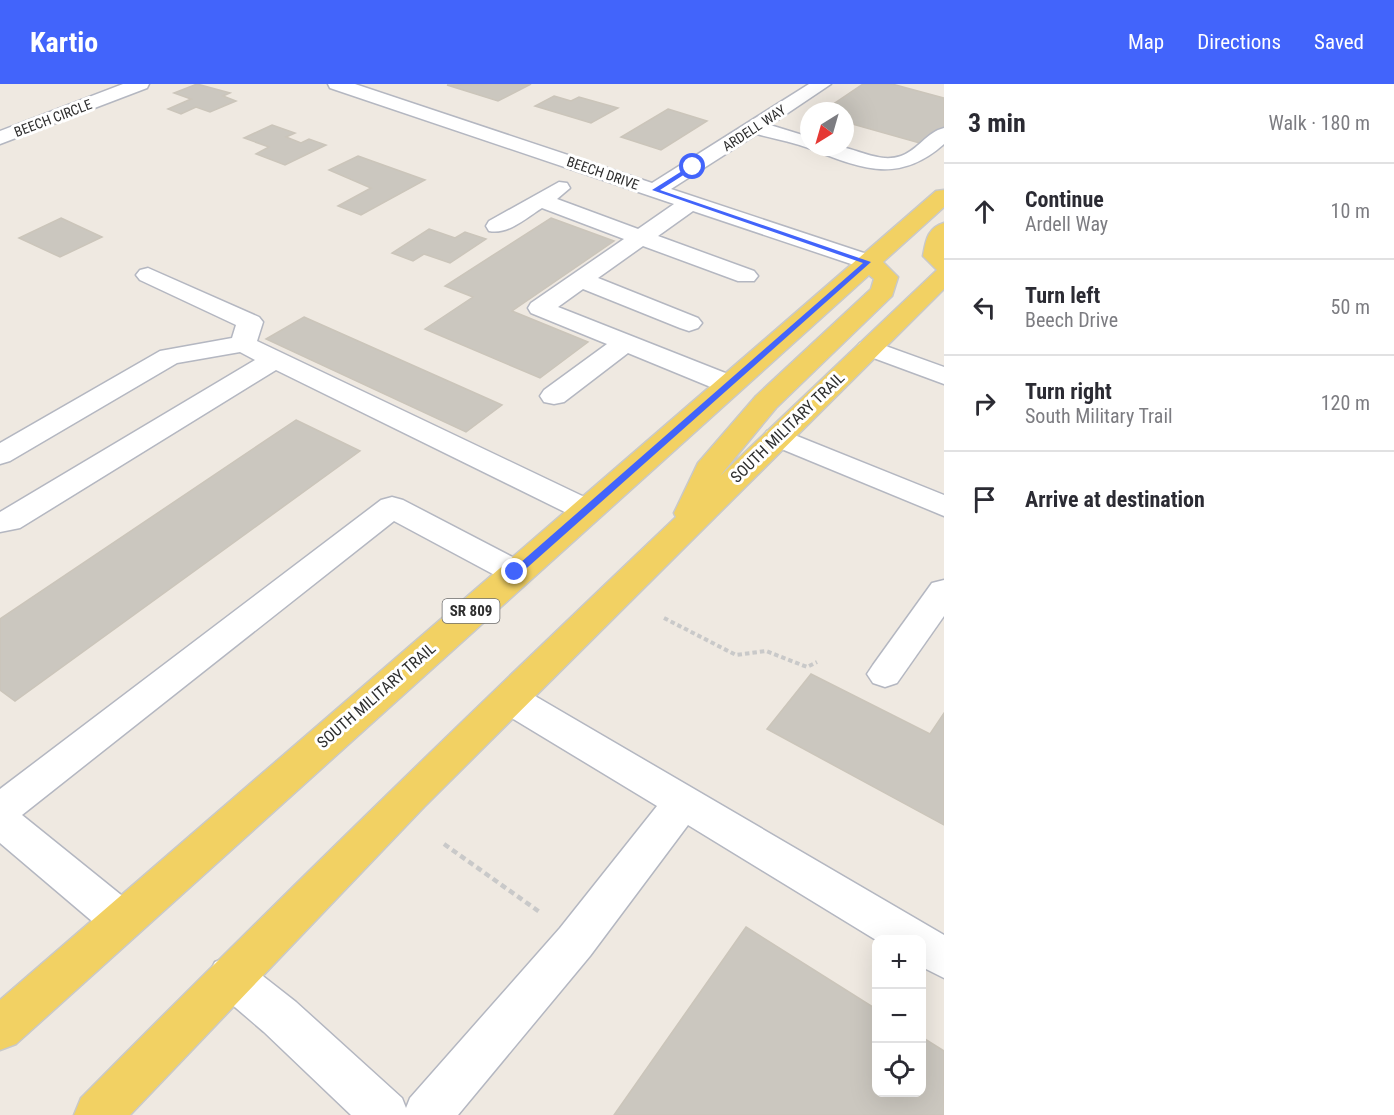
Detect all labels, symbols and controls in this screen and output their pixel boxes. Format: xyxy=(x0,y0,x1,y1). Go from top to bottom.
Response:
text: Kartio xyxy=(30,26,98,59)
text: Map xyxy=(1128,30,1164,54)
text: Directions xyxy=(1197,30,1281,54)
text: Saved xyxy=(1314,30,1364,54)
street label: BEECH CIRCLE xyxy=(12,96,94,140)
street label: ARDELL WAY xyxy=(719,101,789,154)
north arrow xyxy=(800,102,854,156)
text: 3 min xyxy=(968,108,1026,138)
text: Walk · 180 m xyxy=(1269,111,1370,135)
street label: BEECH DRIVE xyxy=(565,153,641,193)
route start xyxy=(679,153,705,179)
text: Continue xyxy=(1025,187,1104,212)
icon: ahead xyxy=(968,195,1001,228)
text: 10 m xyxy=(1331,199,1370,223)
text: Ardell Way xyxy=(1025,212,1108,236)
text: Turn left xyxy=(1025,283,1100,308)
icon: left xyxy=(968,291,1001,324)
text: 50 m xyxy=(1331,295,1370,319)
text: Beech Drive xyxy=(1025,308,1118,332)
street label: SOUTH MILITARY TRAIL xyxy=(727,368,848,487)
text: Turn right xyxy=(1025,379,1112,404)
icon: right xyxy=(968,387,1001,420)
text: 120 m xyxy=(1321,391,1370,415)
text: South Military Trail xyxy=(1025,404,1173,428)
icon: arrive xyxy=(968,483,1001,516)
text: Arrive at destination xyxy=(1025,487,1205,512)
route end xyxy=(501,558,527,584)
road number: SR 809 xyxy=(442,599,500,623)
street label: SOUTH MILITARY TRAIL xyxy=(313,639,440,752)
map controls xyxy=(872,935,926,1097)
button: + xyxy=(872,935,926,989)
button: − xyxy=(872,989,926,1043)
button: locate xyxy=(872,1043,926,1097)

